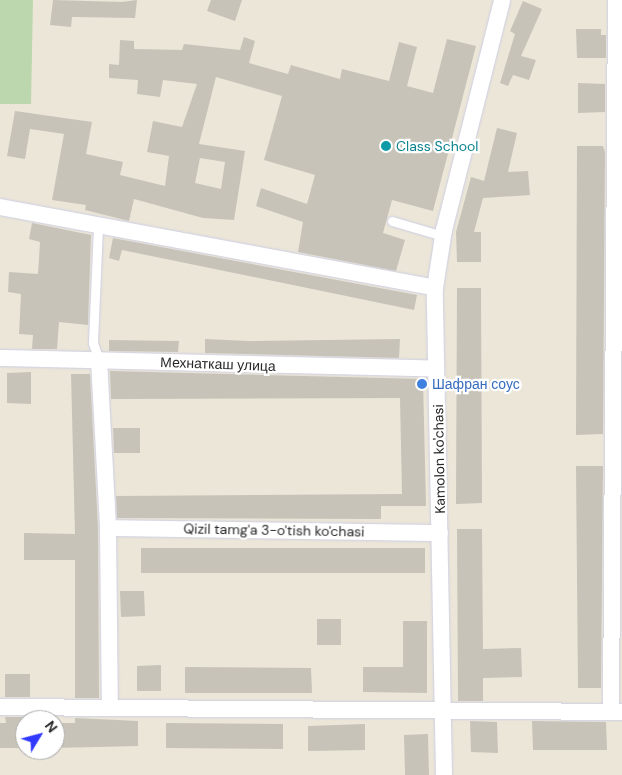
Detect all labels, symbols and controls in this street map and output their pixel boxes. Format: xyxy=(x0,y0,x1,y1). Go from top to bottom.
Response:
place label: Class School xyxy=(396,138,478,154)
marker: Class School xyxy=(380,140,392,152)
street label: Мехнаткаш улица xyxy=(160,354,276,374)
place label: Шафран соус xyxy=(432,376,520,392)
marker: Шафран соус xyxy=(416,378,428,390)
street label: Kamolon ko'chasi xyxy=(430,404,448,514)
street label: Qizil tamg'a 3-o'tish ko'chasi xyxy=(183,520,365,540)
north arrow xyxy=(15,710,65,760)
text: N xyxy=(41,717,61,736)

